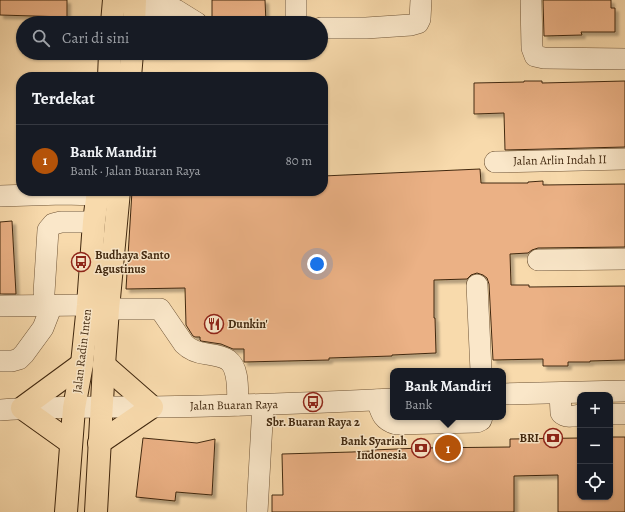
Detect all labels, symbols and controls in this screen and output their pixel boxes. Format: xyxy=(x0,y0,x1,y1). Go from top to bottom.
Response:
search box xyxy=(16,16,328,60)
icon: search xyxy=(30,27,52,49)
text: Cari di sini xyxy=(62,28,129,48)
text: Terdekat xyxy=(32,87,95,110)
text: Bank Mandiri xyxy=(70,142,157,162)
street label: Jalan Arlin Indah II xyxy=(513,151,607,169)
text: 1 xyxy=(43,152,47,169)
text: 80 m xyxy=(285,152,312,169)
text: Bank · Jalan Buaran Raya xyxy=(70,162,201,179)
place label: Budhaya Santo Agustinus xyxy=(94,247,170,277)
bus stop icon: Budhaya Santo Agustinus xyxy=(70,251,92,273)
your location xyxy=(307,254,327,274)
street label: Jalan Radin Inten xyxy=(69,308,95,394)
restaurant icon: Dunkin' xyxy=(203,313,225,335)
place label: Dunkin' xyxy=(228,316,268,332)
popup xyxy=(390,368,506,420)
text: Bank Mandiri xyxy=(405,376,491,396)
bus stop icon: Sbr. Buaran Raya 2 xyxy=(302,391,324,413)
map controls xyxy=(577,392,613,500)
button: + xyxy=(577,392,613,428)
street label: Jalan Buaran Raya xyxy=(190,396,279,414)
text: Bank xyxy=(405,396,432,413)
place label: Sbr. Buaran Raya 2 xyxy=(266,414,360,430)
bank icon: BRI xyxy=(542,427,564,449)
button: − xyxy=(577,428,613,464)
place label: BRI xyxy=(519,430,539,446)
place label: Bank Syariah Indonesia xyxy=(340,433,407,463)
pin: 1 xyxy=(435,433,461,463)
bank icon: Bank Syariah Indonesia xyxy=(410,437,432,459)
button: locate xyxy=(577,464,613,500)

